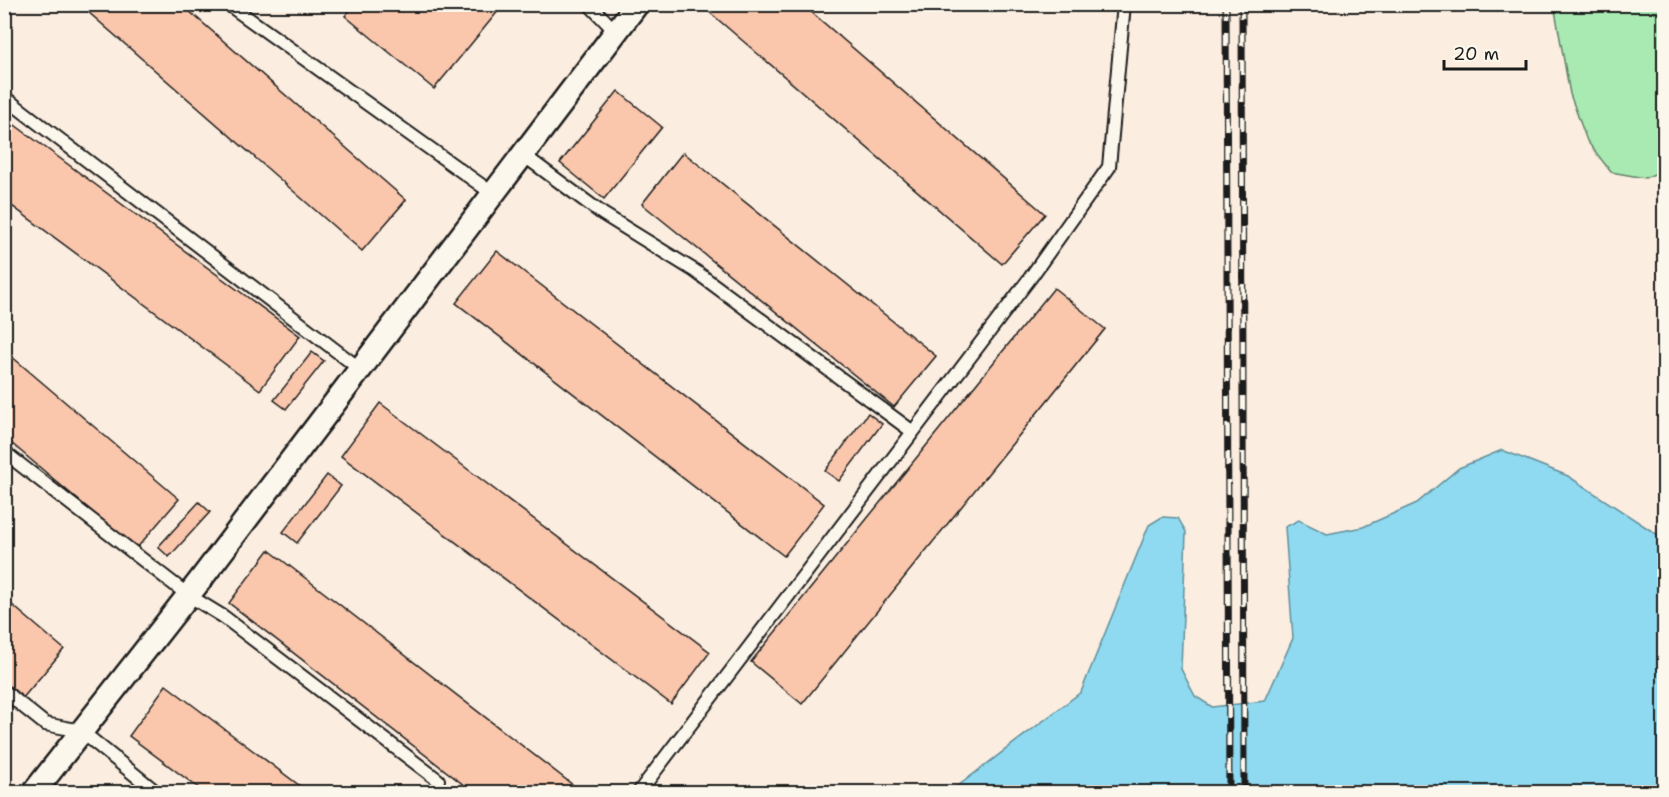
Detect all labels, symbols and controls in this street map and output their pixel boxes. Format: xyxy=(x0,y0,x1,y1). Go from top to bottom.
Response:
scale bar xyxy=(1444,33,1526,71)
text: 20 m xyxy=(1453,42,1499,66)

